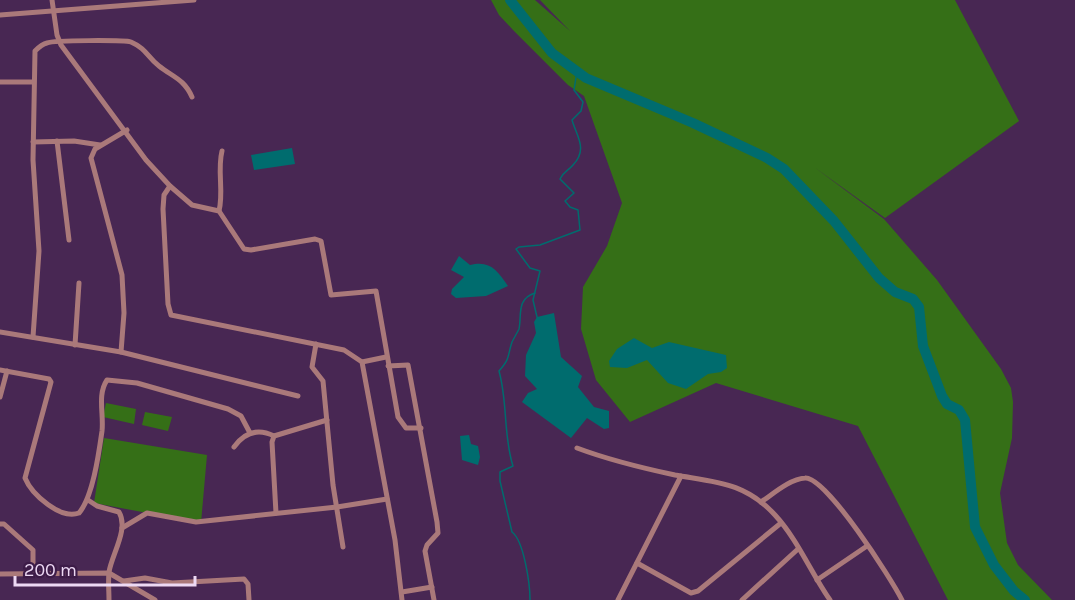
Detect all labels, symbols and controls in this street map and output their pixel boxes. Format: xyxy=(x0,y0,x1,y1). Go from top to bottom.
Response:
scale bar xyxy=(15,549,195,587)
text: 200 m xyxy=(24,559,77,581)

